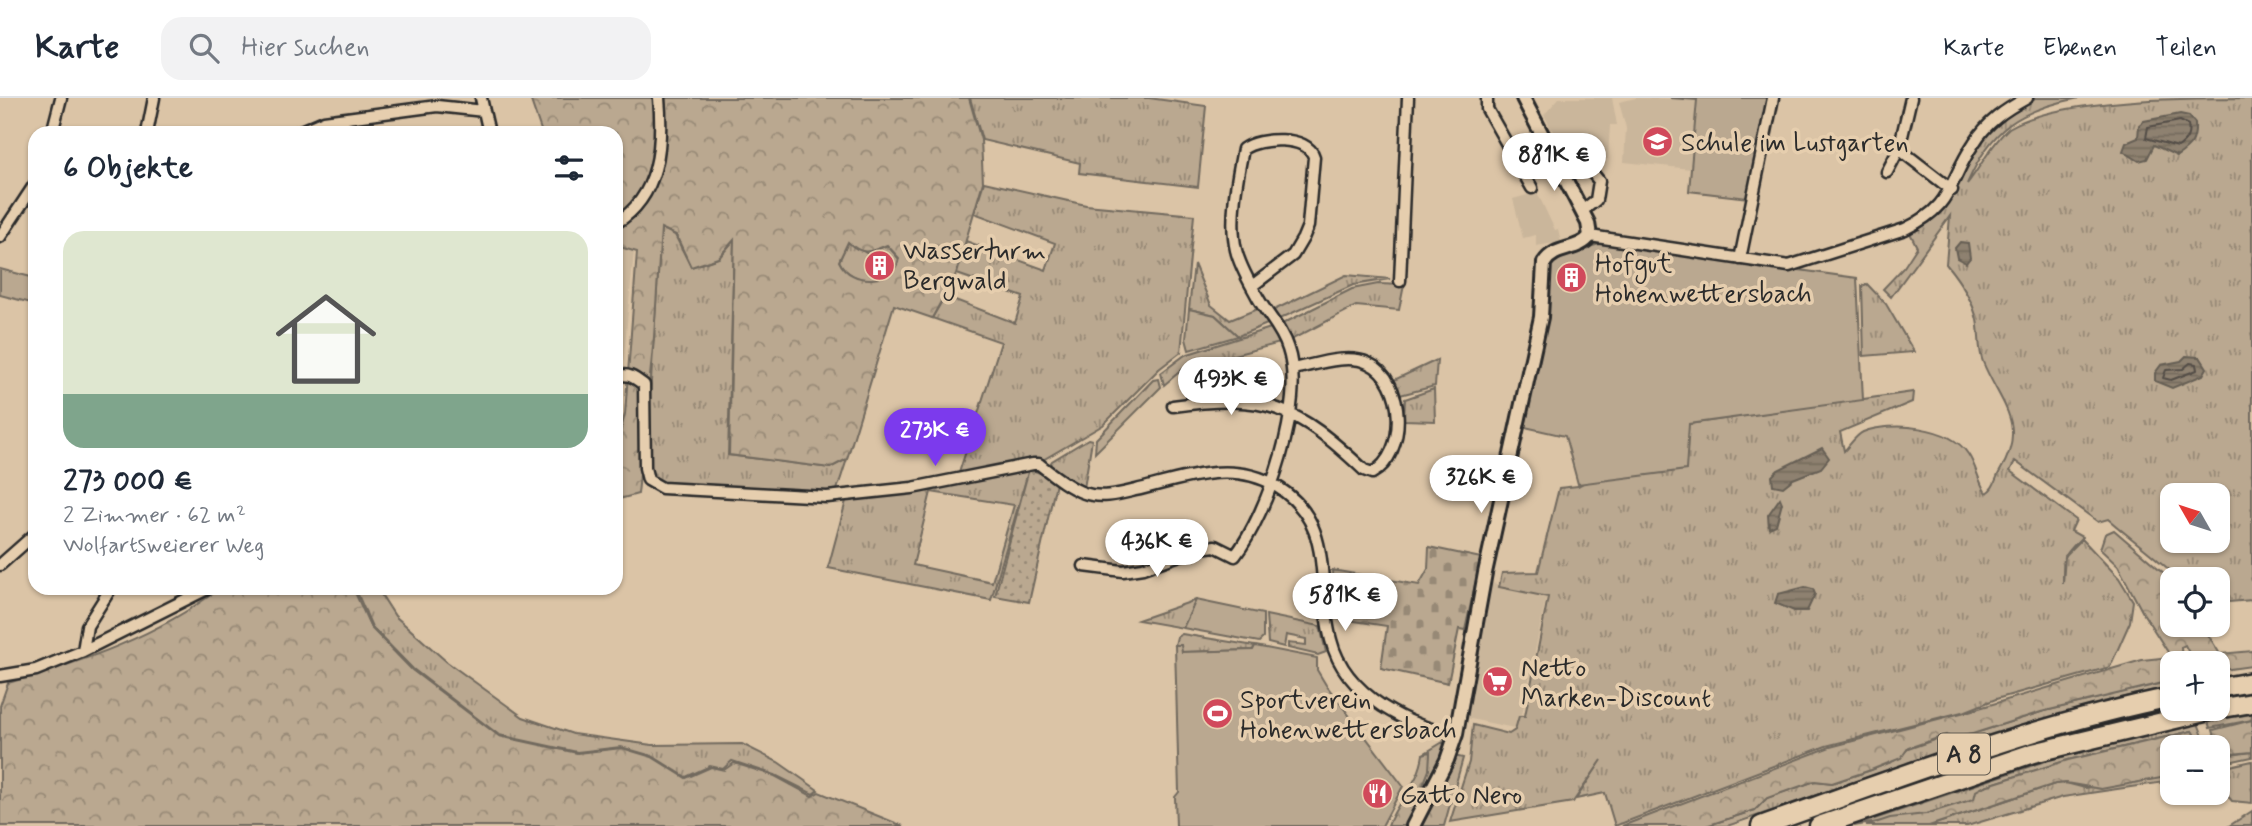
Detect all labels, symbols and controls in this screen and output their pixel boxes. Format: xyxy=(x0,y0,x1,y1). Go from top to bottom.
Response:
search box xyxy=(161,17,651,80)
text: Karte xyxy=(35,26,119,70)
icon: search xyxy=(185,29,223,67)
text: Hier suchen xyxy=(241,31,370,65)
text: Karte xyxy=(1943,33,2005,64)
text: Ebenen xyxy=(2043,33,2117,64)
text: Teilen xyxy=(2155,33,2217,64)
school or university icon: Schule im Lustgarten xyxy=(1641,125,1675,159)
place label: Schule im Lustgarten xyxy=(1681,127,1909,161)
pin: 881K € xyxy=(1497,134,1611,193)
text: 881K € xyxy=(1518,141,1590,171)
text: 6 Objekte xyxy=(63,149,193,188)
icon: filters xyxy=(550,149,588,187)
place label: Wasserturm Bergwald xyxy=(903,235,1046,301)
building icon: Wasserturm Bergwald xyxy=(863,248,897,282)
place label: Hofgut Hohenwettersbach xyxy=(1595,248,1812,312)
building icon: Hofgut Hohenwettersbach xyxy=(1555,261,1589,295)
icon: home xyxy=(263,276,389,402)
pin: 493K € xyxy=(1174,358,1288,417)
text: 493K € xyxy=(1194,365,1268,395)
pin: 273K € xyxy=(878,408,992,468)
text: 273K € xyxy=(900,416,970,446)
pin: 326K € xyxy=(1424,456,1538,515)
text: 273 000 € xyxy=(63,462,193,501)
text: 326K € xyxy=(1446,463,1516,493)
north arrow xyxy=(2160,483,2230,553)
map controls xyxy=(2160,483,2230,805)
text: 2 Zimmer · 62 m² xyxy=(63,501,246,531)
pin: 436K € xyxy=(1100,519,1214,579)
text: 436K € xyxy=(1121,527,1193,557)
text: Wolfartsweierer Weg xyxy=(63,531,264,561)
button: locate xyxy=(2160,567,2230,637)
pin: 581K € xyxy=(1288,574,1402,633)
text: 581K € xyxy=(1309,581,1381,611)
button: + xyxy=(2160,651,2230,721)
place label: Netto Marken-Discount xyxy=(1521,652,1711,716)
supermarket icon: Netto Marken-Discount xyxy=(1481,665,1515,699)
place label: Sportverein Hohenwettersbach xyxy=(1240,684,1457,748)
sports icon: Sportverein Hohenwettersbach xyxy=(1200,697,1234,731)
road number: A 8 xyxy=(1938,734,1990,774)
button: − xyxy=(2160,735,2230,805)
restaurant icon: Gatto Nero xyxy=(1360,777,1394,811)
place label: Gatto Nero xyxy=(1400,779,1522,813)

